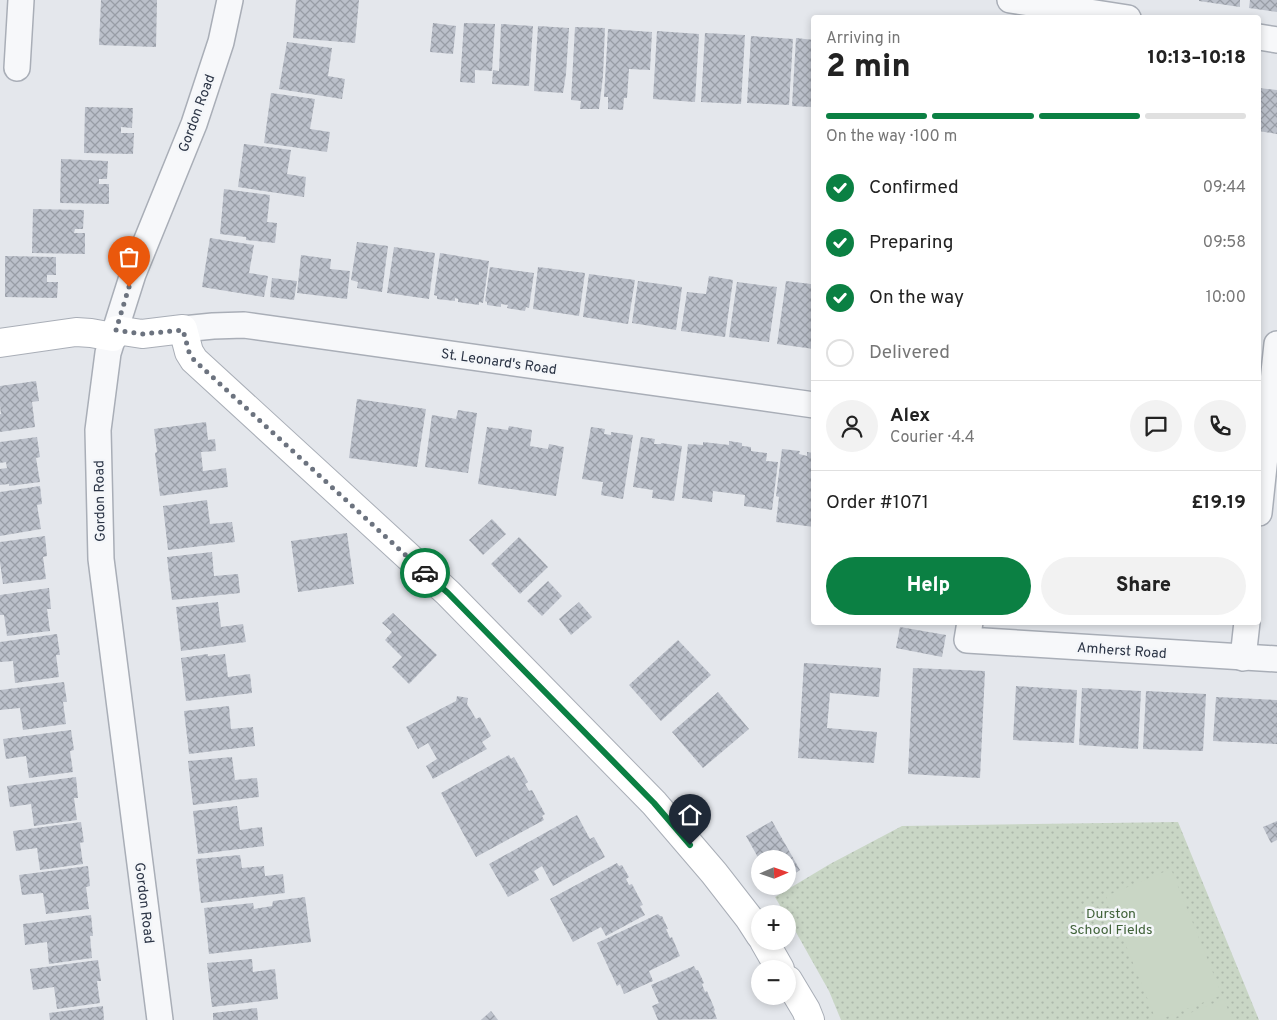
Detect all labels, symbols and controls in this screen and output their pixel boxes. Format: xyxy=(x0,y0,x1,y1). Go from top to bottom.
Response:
text: Arriving in xyxy=(826,29,901,49)
text: 10:13–10:18 xyxy=(1147,46,1246,70)
text: 2 min xyxy=(826,48,911,88)
street label: Gordon Road xyxy=(175,72,219,155)
text: On the way · 100 m xyxy=(826,127,957,147)
icon: check xyxy=(826,174,854,202)
text: Confirmed xyxy=(869,176,959,200)
text: 09:44 xyxy=(1203,178,1246,198)
icon: check xyxy=(826,229,854,257)
text: Preparing xyxy=(869,231,953,255)
text: 09:58 xyxy=(1203,233,1246,253)
pin xyxy=(108,236,150,287)
icon: bag xyxy=(115,243,143,271)
icon: check xyxy=(826,284,854,312)
text: On the way xyxy=(869,286,964,310)
text: 10:00 xyxy=(1206,288,1246,308)
text: Delivered xyxy=(869,341,950,365)
street label: St. Leonard's Road xyxy=(440,346,558,379)
button: person xyxy=(826,400,878,452)
button: chat xyxy=(1130,400,1182,452)
button: phone xyxy=(1194,400,1246,452)
text: Alex xyxy=(890,404,930,428)
text: Courier · 4.4 xyxy=(890,428,975,448)
street label: Gordon Road xyxy=(91,460,110,542)
text: Order #1071 xyxy=(826,491,929,515)
text: £19.19 xyxy=(1191,491,1246,515)
courier xyxy=(400,548,450,598)
button: Help xyxy=(826,557,1031,615)
button: Share xyxy=(1041,557,1246,615)
icon: car xyxy=(411,559,439,587)
street label: Amherst Road xyxy=(1076,640,1167,663)
pin xyxy=(669,794,711,845)
icon: home xyxy=(676,801,704,829)
north arrow xyxy=(751,850,796,895)
map controls xyxy=(751,850,796,1005)
street label: Gordon Road xyxy=(130,862,157,945)
button: + xyxy=(751,905,796,950)
park label: Durston School Fields xyxy=(1069,906,1153,939)
button: − xyxy=(751,960,796,1005)

